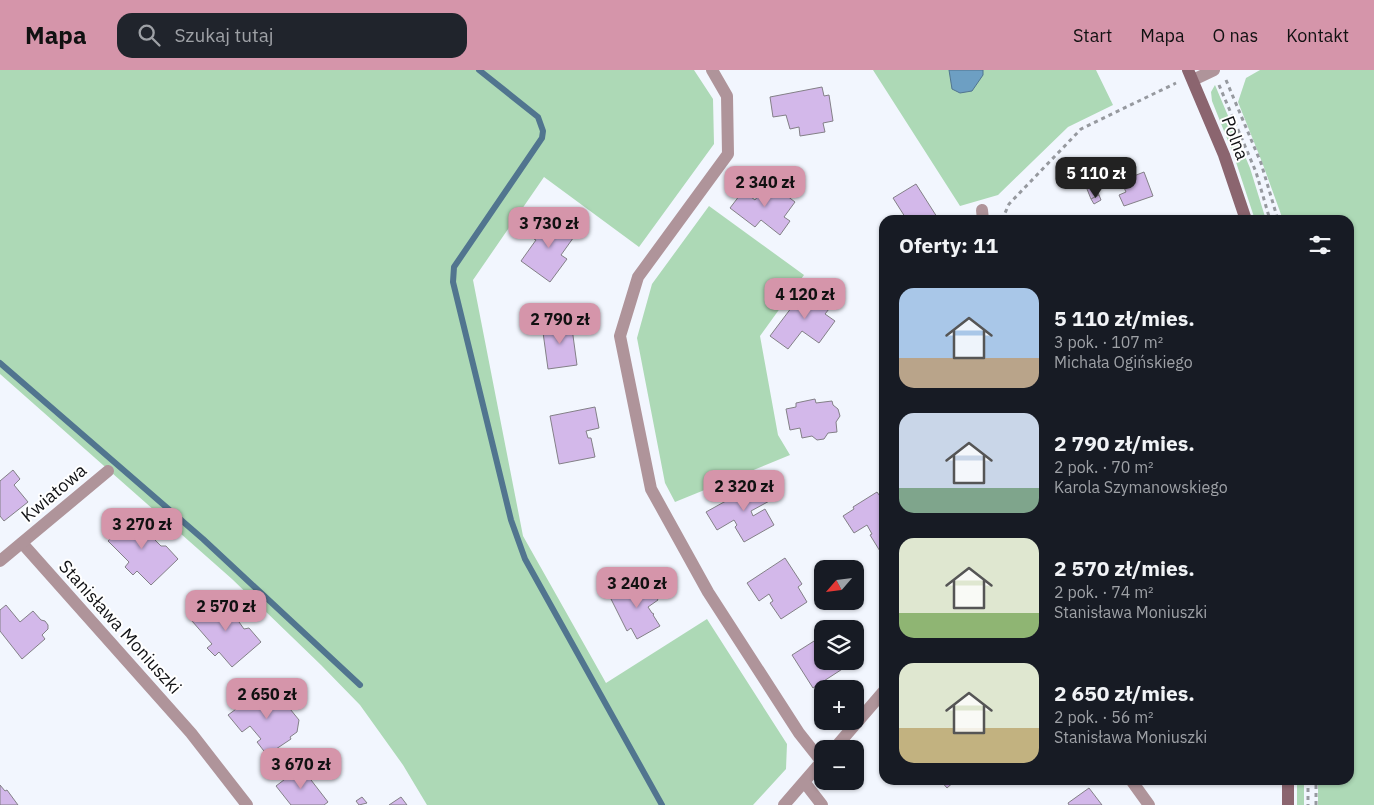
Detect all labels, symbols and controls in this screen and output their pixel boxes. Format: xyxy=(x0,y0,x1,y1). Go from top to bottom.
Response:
search box xyxy=(117,13,467,58)
text: Mapa xyxy=(25,19,87,51)
icon: search xyxy=(135,21,163,49)
text: Szukaj tutaj xyxy=(175,23,274,47)
text: Start xyxy=(1073,24,1112,47)
text: Mapa xyxy=(1140,24,1185,47)
text: O nas xyxy=(1213,24,1258,47)
text: Kontakt xyxy=(1286,24,1349,47)
street label: Polna xyxy=(1217,113,1254,163)
pin: 5 110 zł xyxy=(1044,156,1148,199)
text: 5 110 zł xyxy=(1066,163,1126,183)
pin: 2 340 zł xyxy=(713,166,817,208)
text: 2 340 zł xyxy=(735,172,795,192)
pin: 3 730 zł xyxy=(497,206,601,249)
text: 3 730 zł xyxy=(519,213,579,233)
text: Oferty: 11 xyxy=(899,231,998,259)
icon: filters xyxy=(1306,231,1334,259)
pin: 4 120 zł xyxy=(753,278,857,320)
text: 4 120 zł xyxy=(775,284,835,304)
pin: 2 790 zł xyxy=(508,302,612,345)
text: 5 110 zł/mies. xyxy=(1054,304,1195,332)
icon: home xyxy=(939,308,999,368)
text: 2 790 zł xyxy=(530,309,590,329)
text: 3 pok. · 107 m² xyxy=(1054,332,1163,352)
text: Michała Ogińskiego xyxy=(1054,352,1193,372)
text: 2 790 zł/mies. xyxy=(1054,429,1195,457)
icon: home xyxy=(939,433,999,493)
text: 2 pok. · 70 m² xyxy=(1054,457,1154,477)
street label: Kwiatowa xyxy=(16,458,91,527)
pin: 2 320 zł xyxy=(692,470,796,512)
text: 2 320 zł xyxy=(714,476,774,496)
text: Karola Szymanowskiego xyxy=(1054,477,1228,497)
pin: 3 270 zł xyxy=(90,508,194,550)
text: 3 270 zł xyxy=(112,514,172,534)
text: 2 570 zł/mies. xyxy=(1054,554,1195,582)
street label: Stanisława Moniuszki xyxy=(54,555,187,698)
icon: home xyxy=(939,558,999,618)
north arrow xyxy=(814,560,864,610)
map controls xyxy=(814,560,864,790)
pin: 3 240 zł xyxy=(585,566,689,609)
text: 3 240 zł xyxy=(607,573,667,593)
text: 2 pok. · 74 m² xyxy=(1054,582,1154,602)
pin: 2 570 zł xyxy=(174,590,278,632)
text: 2 570 zł xyxy=(196,596,256,616)
text: Stanisława Moniuszki xyxy=(1054,602,1207,622)
button: layers xyxy=(814,620,864,670)
pin: 2 650 zł xyxy=(215,678,319,720)
text: 2 650 zł/mies. xyxy=(1054,679,1195,707)
button: + xyxy=(814,680,864,730)
icon: home xyxy=(939,683,999,743)
text: 2 650 zł xyxy=(237,684,297,704)
text: 2 pok. · 56 m² xyxy=(1054,707,1154,727)
text: Stanisława Moniuszki xyxy=(1054,727,1207,747)
button: − xyxy=(814,740,864,790)
pin: 3 670 zł xyxy=(249,748,353,790)
text: 3 670 zł xyxy=(271,754,331,774)

